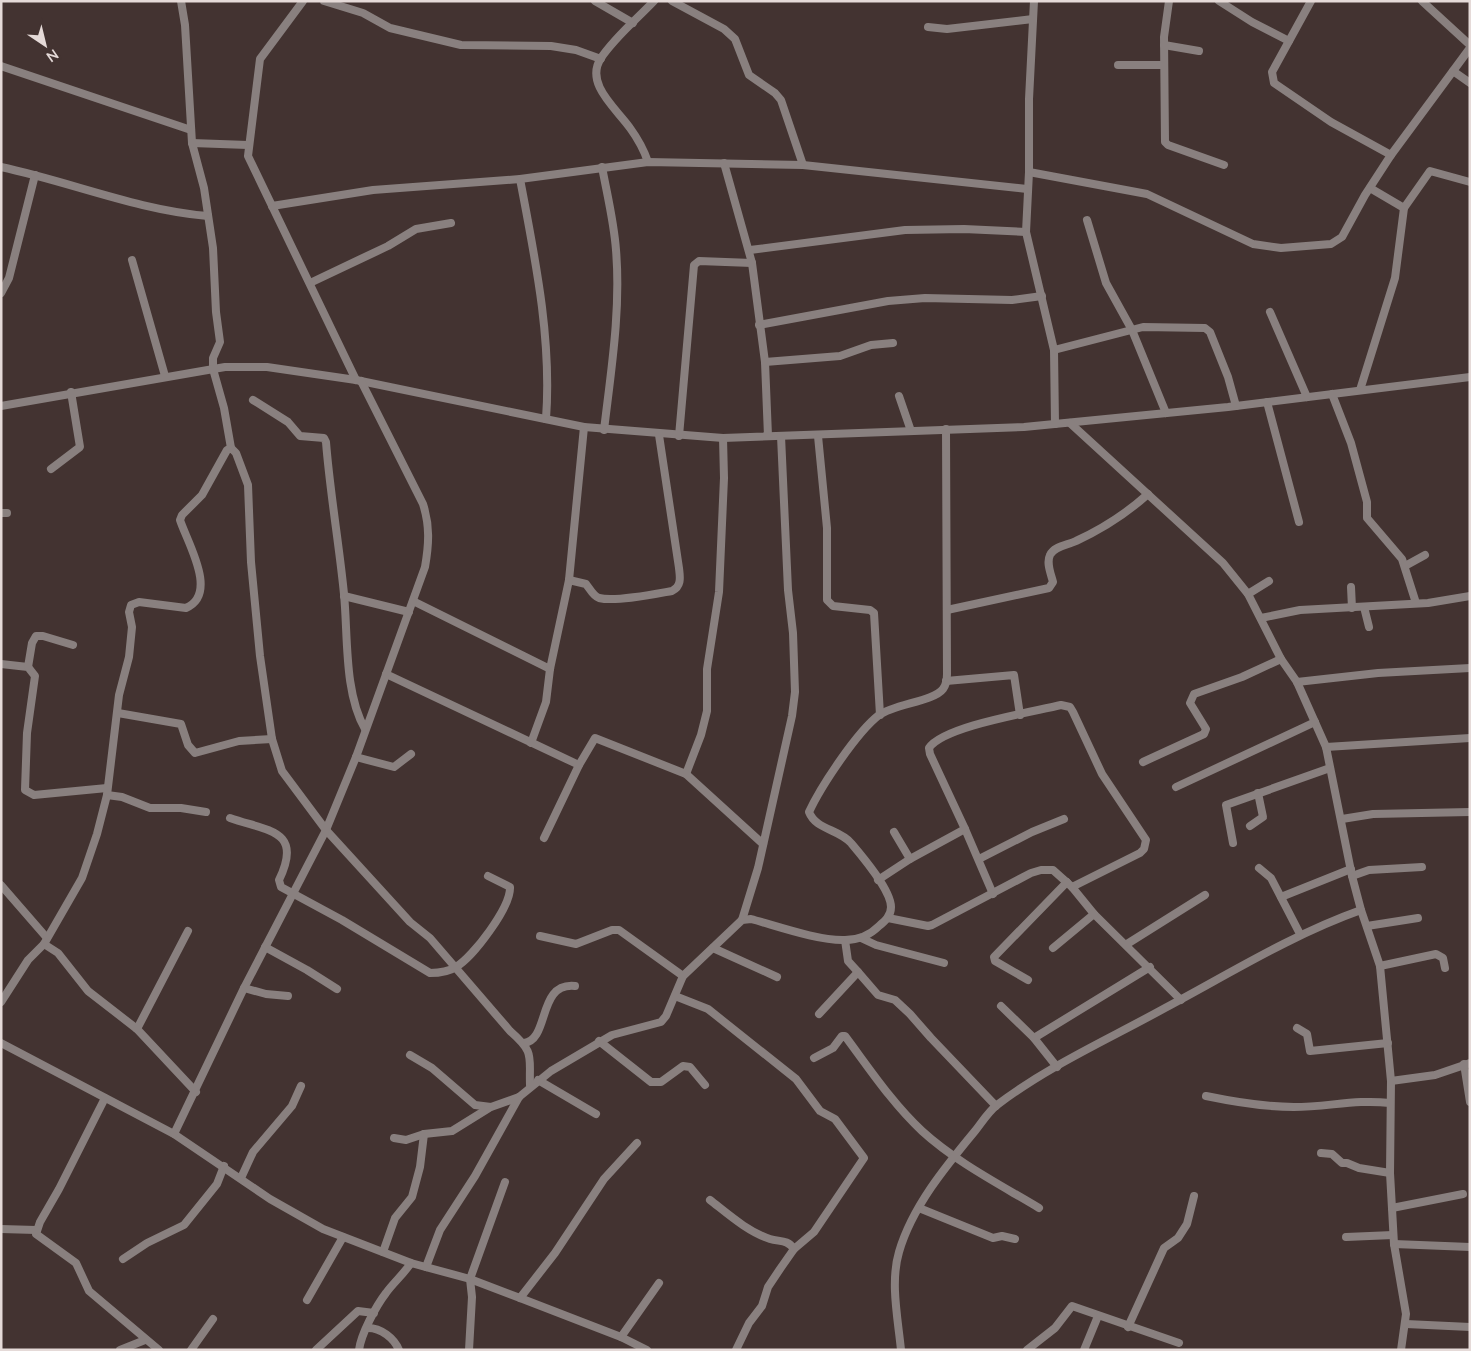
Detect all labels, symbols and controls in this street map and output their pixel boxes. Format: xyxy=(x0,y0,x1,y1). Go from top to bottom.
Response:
north arrow xyxy=(20,20,70,70)
text: N xyxy=(43,46,62,66)

